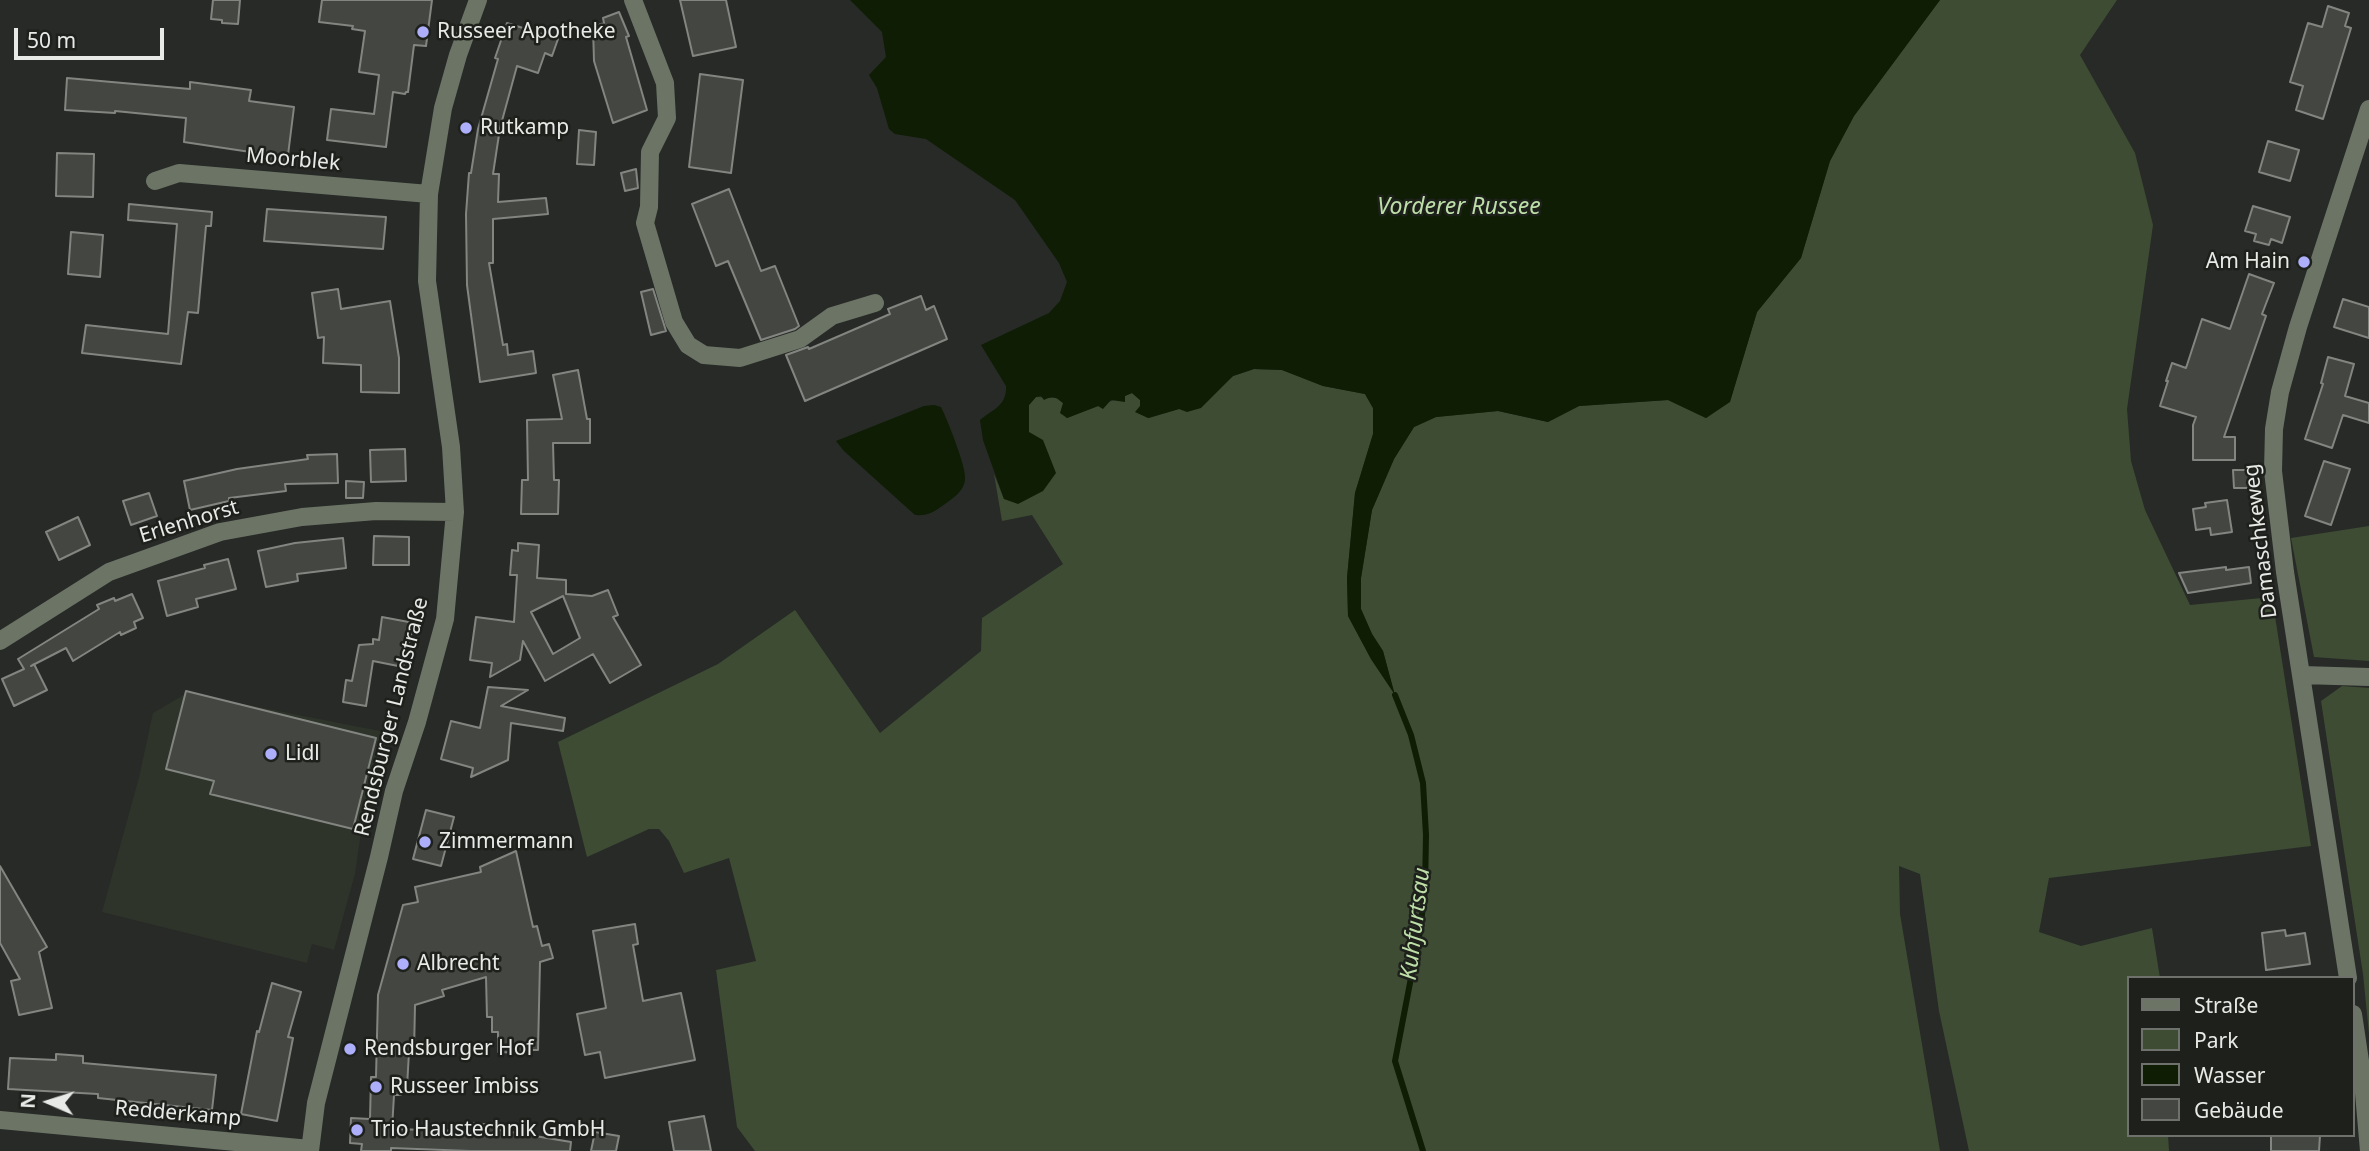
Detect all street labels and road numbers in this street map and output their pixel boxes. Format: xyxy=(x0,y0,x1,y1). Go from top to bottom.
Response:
street label: Moorblek xyxy=(245,143,341,177)
street label: Damaschkeweg xyxy=(2239,462,2283,620)
street label: Erlenhorst xyxy=(136,495,242,549)
street label: Rendsburger Landstraße xyxy=(350,595,434,839)
street label: Redderkamp xyxy=(114,1096,242,1132)

